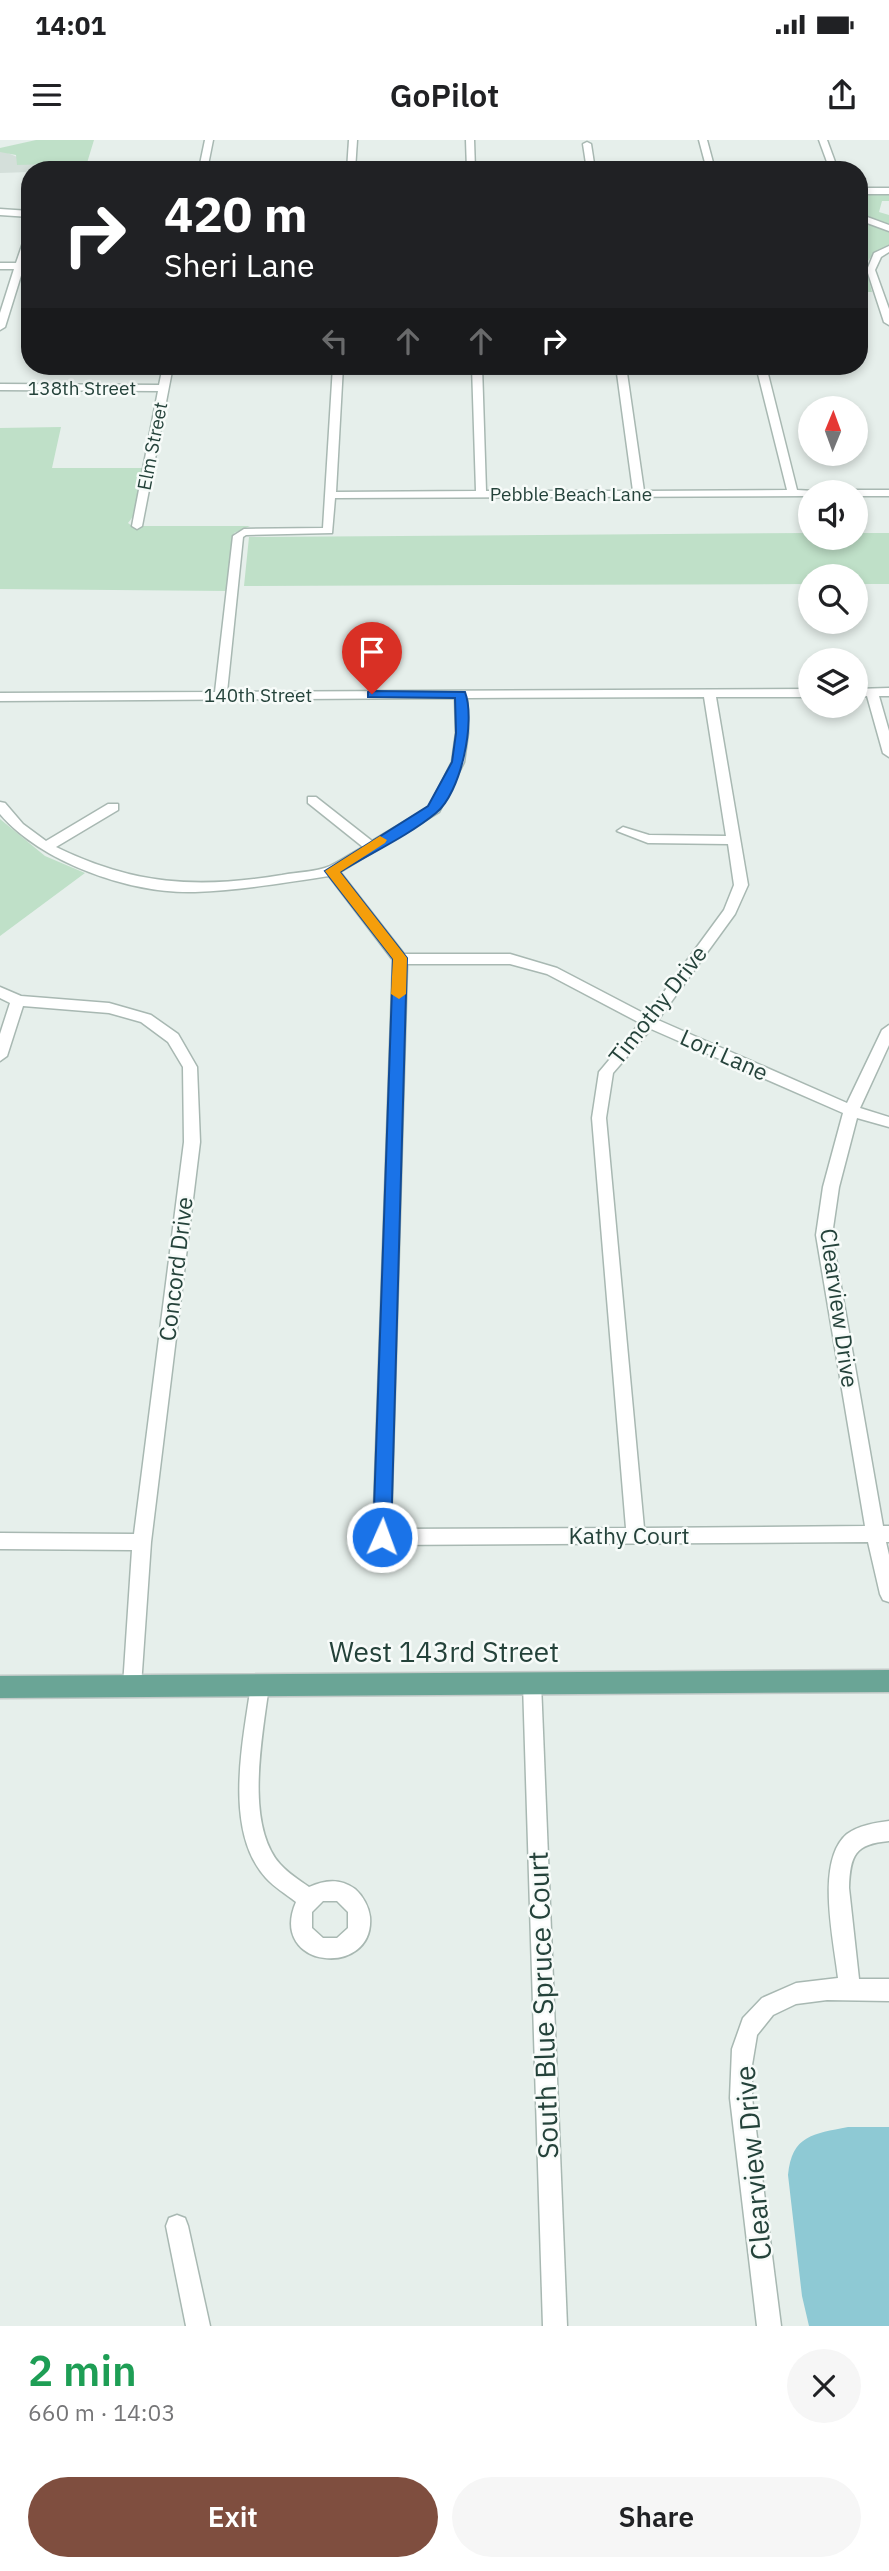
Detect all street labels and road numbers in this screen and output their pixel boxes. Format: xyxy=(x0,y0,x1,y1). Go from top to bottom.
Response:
street label: 138th Street xyxy=(28,376,136,400)
street label: Elm Street xyxy=(132,400,172,492)
street label: Pebble Beach Lane xyxy=(490,482,652,506)
street label: 140th Street xyxy=(204,683,312,707)
street label: Timothy Drive xyxy=(601,939,713,1070)
street label: Lori Lane xyxy=(676,1021,773,1087)
street label: Concord Drive xyxy=(151,1195,199,1343)
street label: Clearview Drive xyxy=(814,1226,866,1389)
street label: Kathy Court xyxy=(568,1520,690,1550)
street label: West 143rd Street xyxy=(329,1633,559,1670)
street label: South Blue Spruce Court xyxy=(519,1851,566,2159)
street label: Clearview Drive xyxy=(726,2064,779,2262)

